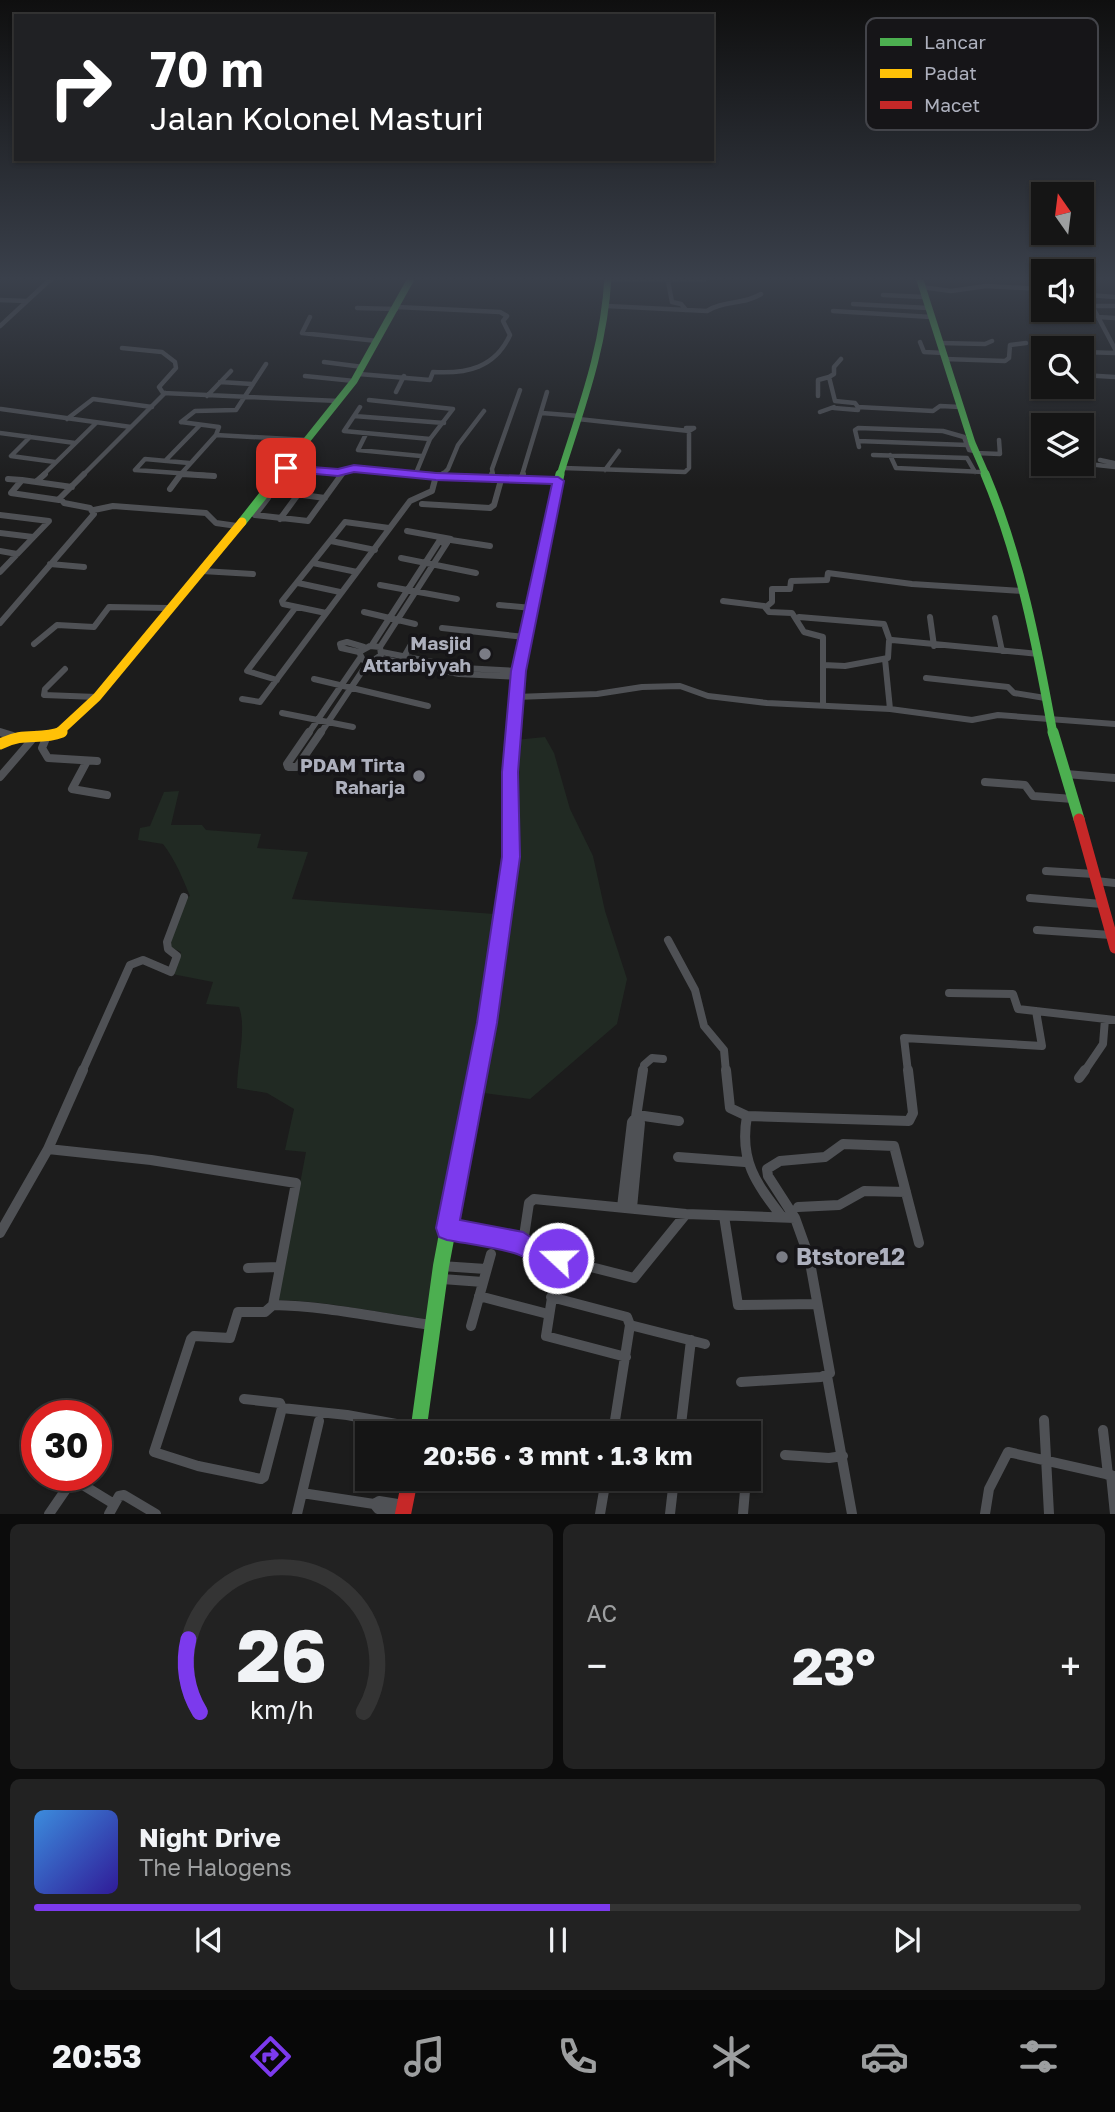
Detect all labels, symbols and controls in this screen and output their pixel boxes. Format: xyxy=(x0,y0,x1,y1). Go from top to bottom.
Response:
legend xyxy=(866,18,1098,130)
text: Lancar xyxy=(924,30,987,53)
text: 70 m xyxy=(150,39,264,98)
icon: right xyxy=(35,42,126,133)
text: Padat xyxy=(924,61,977,84)
text: Macet xyxy=(924,93,980,116)
text: Jalan Kolonel Masturi xyxy=(150,99,484,137)
north arrow xyxy=(1031,182,1094,245)
map controls xyxy=(1031,182,1094,476)
button: sound xyxy=(1031,259,1094,322)
button: search xyxy=(1031,336,1094,399)
button: layers xyxy=(1031,413,1094,476)
pin xyxy=(256,438,316,498)
icon: arrive xyxy=(267,449,305,487)
place label: Masjid Attarbiyyah xyxy=(363,631,471,676)
marker: Masjid Attarbiyyah xyxy=(477,646,493,662)
place label: PDAM Tirta Raharja xyxy=(300,753,405,798)
marker: PDAM Tirta Raharja xyxy=(411,768,427,784)
position arrow xyxy=(521,1221,595,1295)
place label: Btstore12 xyxy=(796,1242,905,1270)
marker: Btstore12 xyxy=(774,1249,790,1265)
speed limit sign: 30 xyxy=(21,1400,112,1491)
text: 20:56 · 3 mnt · 1.3 km xyxy=(423,1440,693,1471)
text: AC xyxy=(587,1599,617,1627)
text: 26 xyxy=(236,1612,327,1699)
text: 23° xyxy=(792,1634,876,1696)
text: − xyxy=(587,1643,607,1688)
text: + xyxy=(1060,1643,1081,1688)
text: km/h xyxy=(249,1694,313,1725)
text: Night Drive xyxy=(139,1822,281,1853)
text: The Halogens xyxy=(139,1853,292,1881)
icon: previous xyxy=(190,1921,228,1959)
icon: pause xyxy=(539,1921,577,1959)
icon: next xyxy=(888,1921,926,1959)
icon: directions xyxy=(246,2032,295,2081)
icon: music xyxy=(400,2032,449,2081)
icon: phone xyxy=(553,2032,602,2081)
icon: climate xyxy=(707,2032,756,2081)
icon: car xyxy=(860,2032,909,2081)
icon: filters xyxy=(1014,2032,1063,2081)
text: 20:53 xyxy=(52,2037,142,2075)

